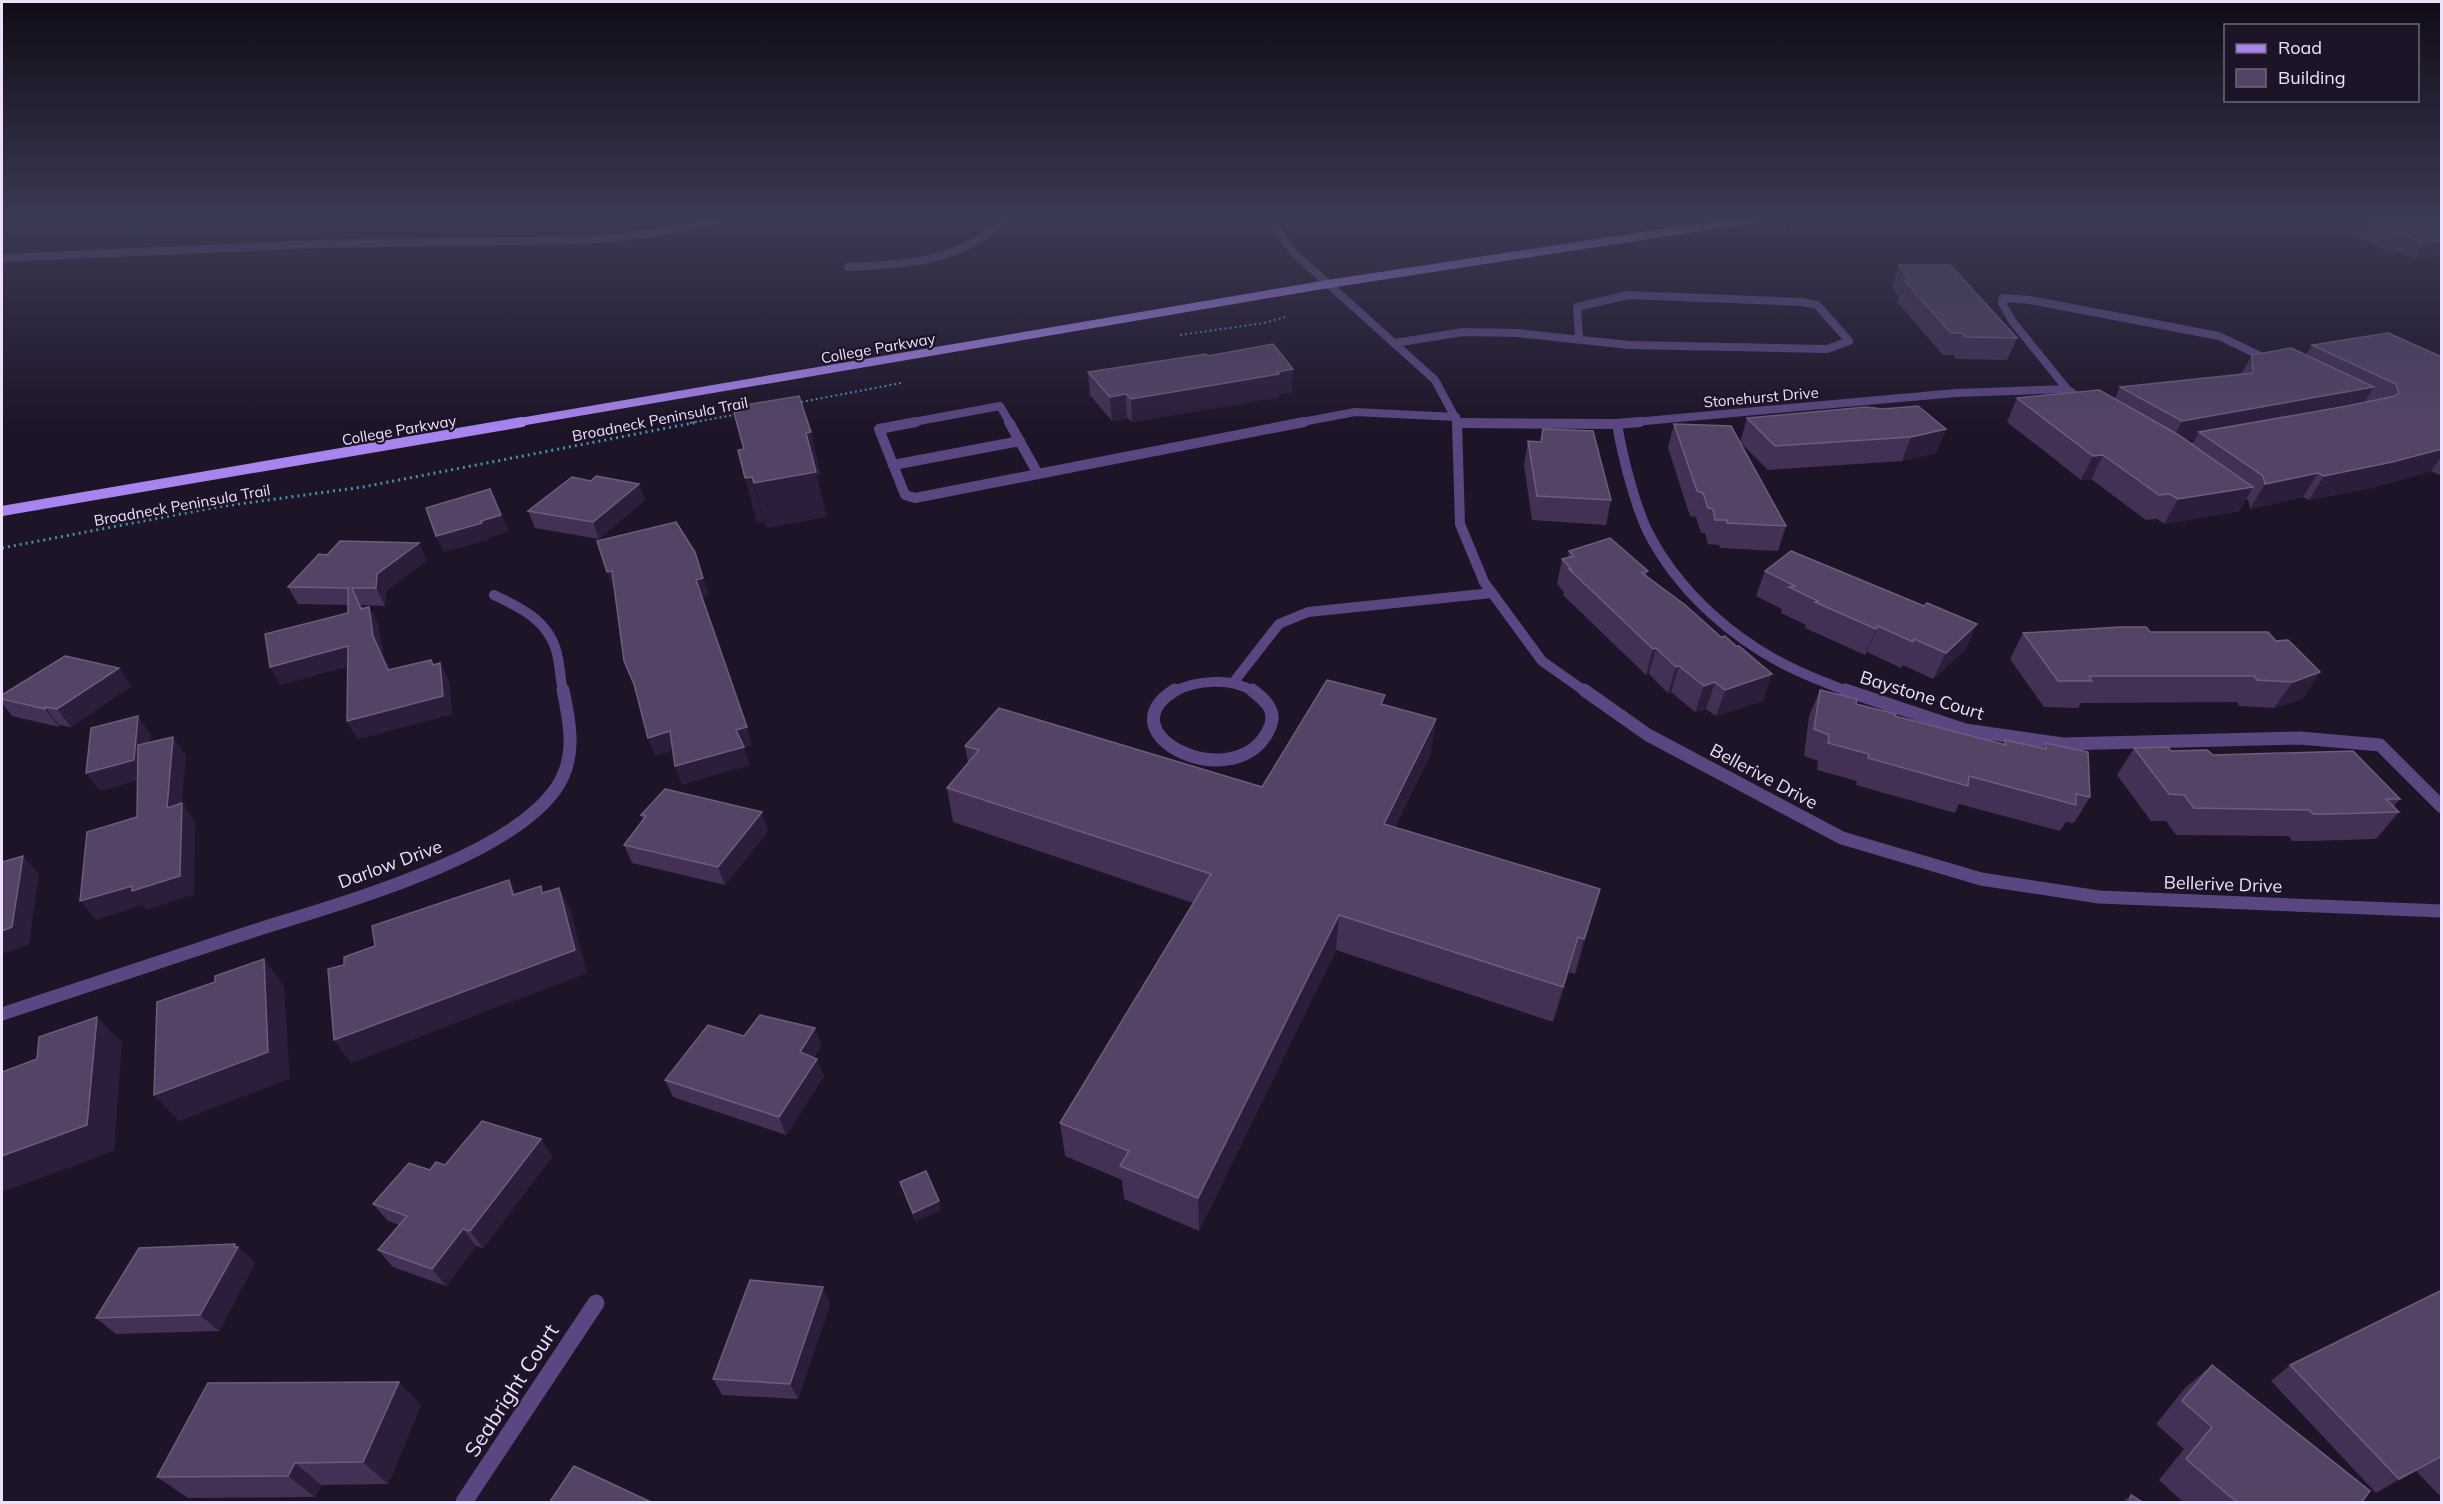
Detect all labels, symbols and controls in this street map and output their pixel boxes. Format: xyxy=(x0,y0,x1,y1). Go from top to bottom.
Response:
legend xyxy=(2224,24,2419,102)
text: Road xyxy=(2278,36,2322,59)
text: Building xyxy=(2278,66,2346,89)
street label: College Parkway xyxy=(819,329,937,367)
street label: Stonehurst Drive xyxy=(1703,382,1819,412)
street label: Broadneck Peninsula Trail xyxy=(570,393,750,445)
street label: College Parkway xyxy=(340,411,458,449)
street label: Broadneck Peninsula Trail xyxy=(92,480,272,530)
street label: Baystone Court xyxy=(1857,665,1987,725)
street label: Bellerive Drive xyxy=(1706,738,1822,814)
street label: Darlow Drive xyxy=(335,835,445,893)
street label: Bellerive Drive xyxy=(2163,870,2283,898)
street label: Seabright Court xyxy=(458,1319,564,1461)

